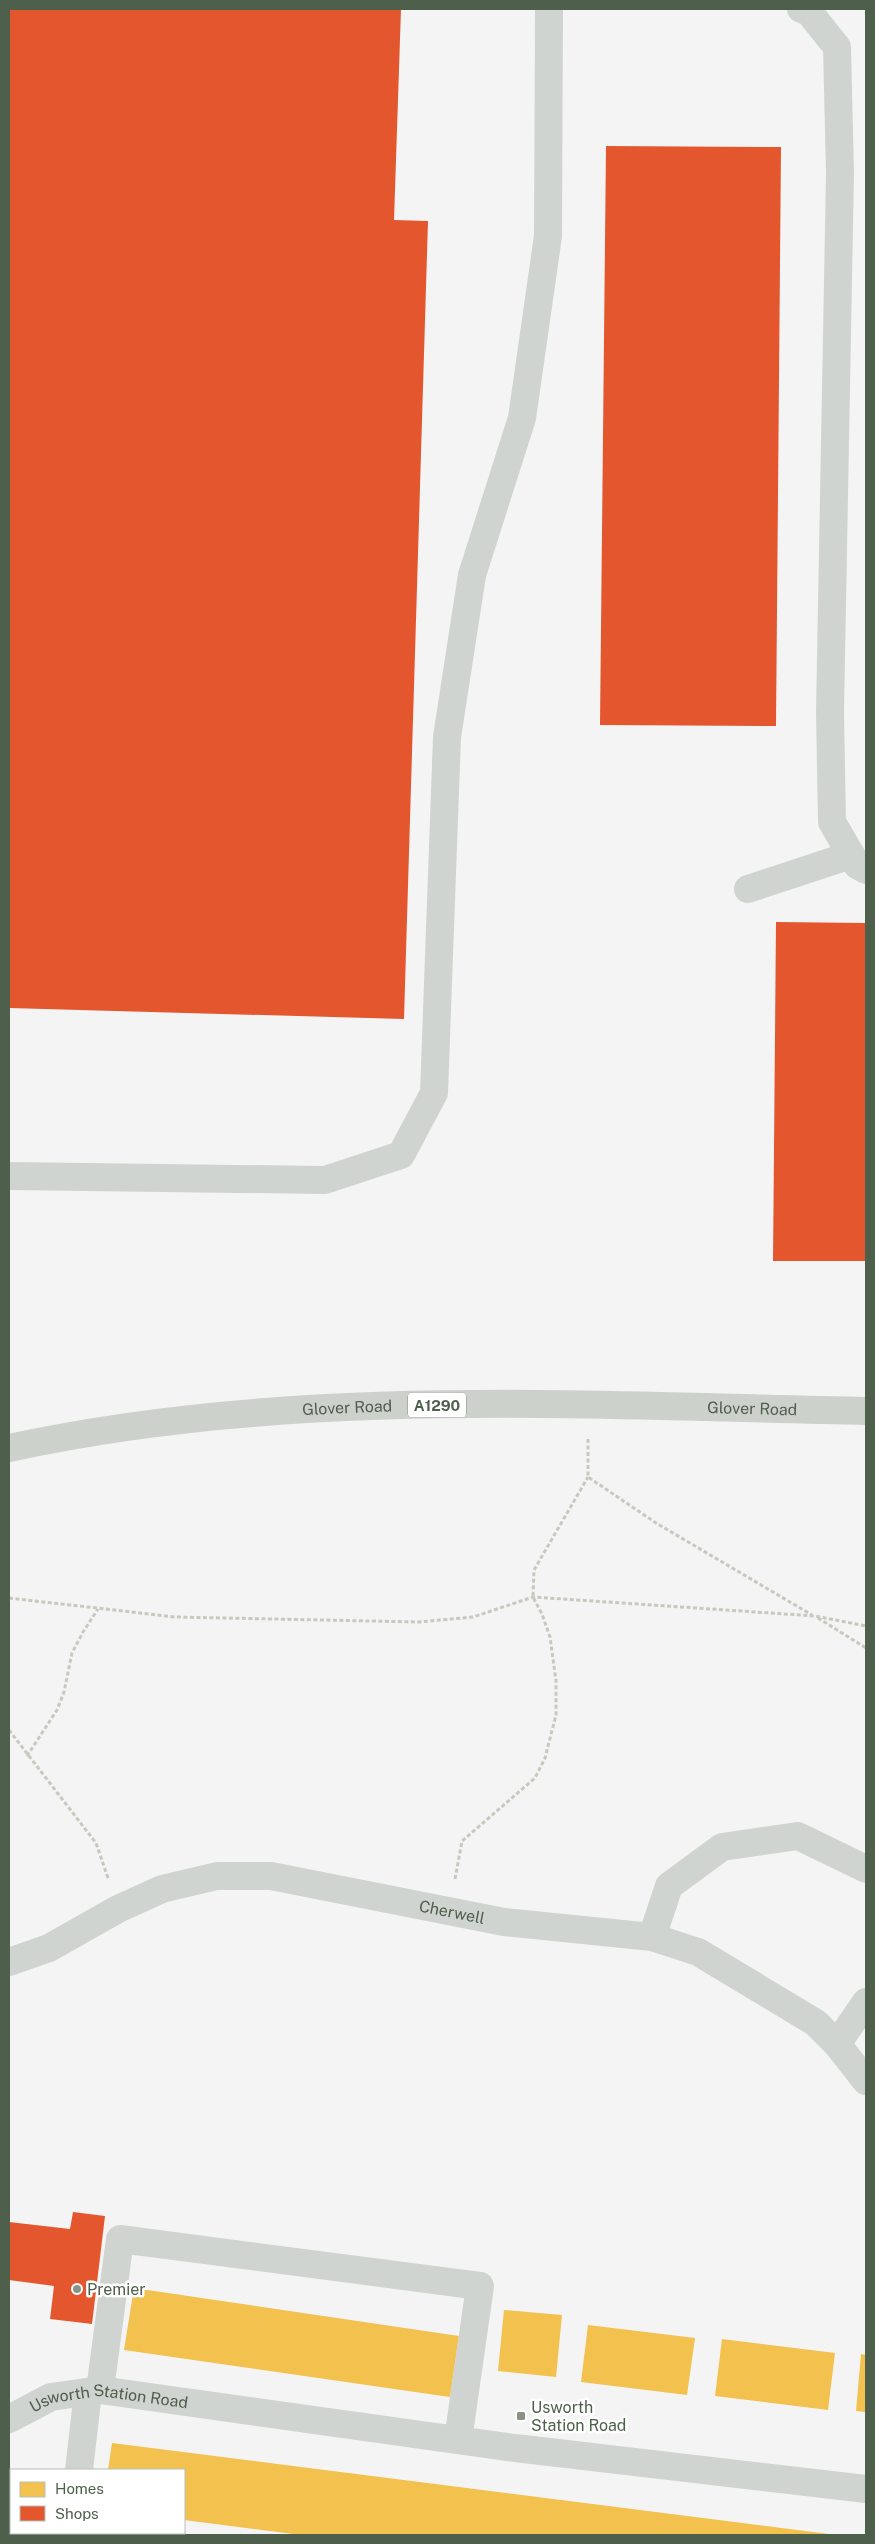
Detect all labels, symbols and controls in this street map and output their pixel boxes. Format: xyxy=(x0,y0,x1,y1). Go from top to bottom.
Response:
road number: A1290 xyxy=(408,1392,466,1418)
street label: Glover Road xyxy=(302,1396,392,1419)
street label: Glover Road xyxy=(707,1398,797,1419)
street label: Cherwell xyxy=(417,1896,487,1928)
place label: Premier xyxy=(87,2280,146,2299)
marker: Premier xyxy=(71,2283,83,2295)
street label: Usworth Station Road xyxy=(26,2380,189,2416)
place label: Usworth Station Road xyxy=(531,2398,626,2435)
marker: Usworth Station Road xyxy=(515,2410,527,2422)
legend xyxy=(10,2469,185,2534)
text: Homes xyxy=(55,2480,104,2497)
text: Shops xyxy=(55,2505,99,2522)

